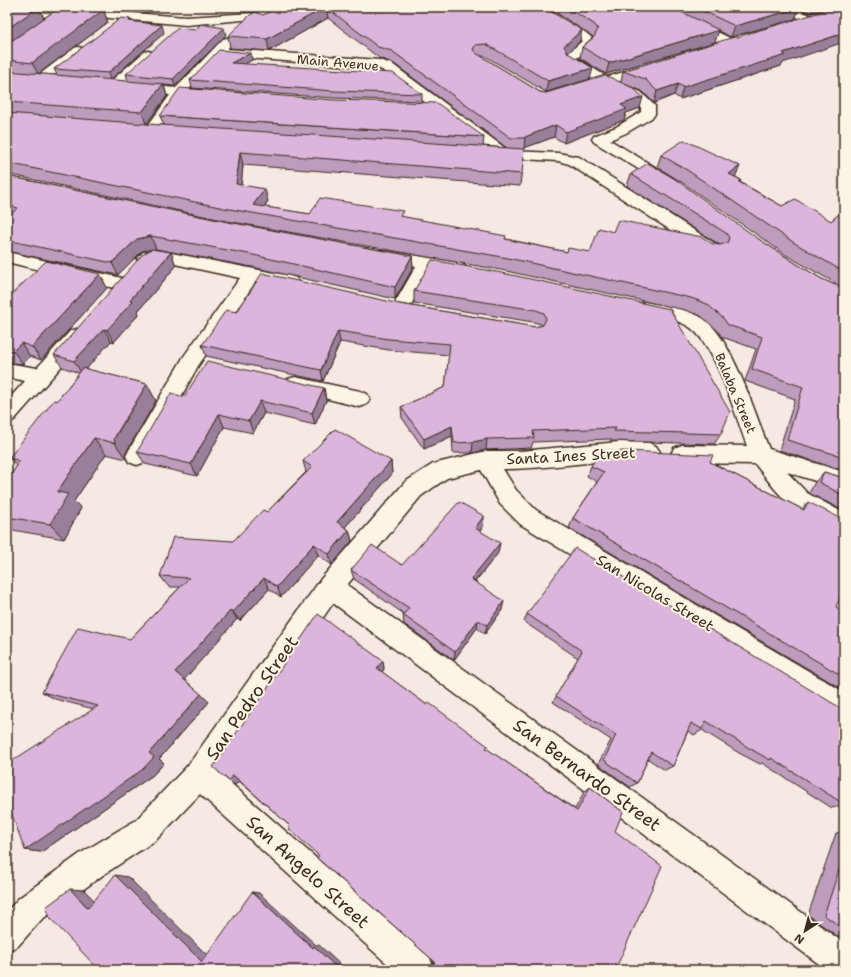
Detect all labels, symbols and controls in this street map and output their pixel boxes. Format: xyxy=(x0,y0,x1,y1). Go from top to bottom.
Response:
street label: Main Avenue xyxy=(296,50,380,75)
street label: Balaba Street xyxy=(711,350,760,436)
street label: Santa Ines Street xyxy=(506,443,636,469)
street label: San Nicolas Street xyxy=(592,550,718,636)
street label: San Pedro Street xyxy=(200,631,304,765)
street label: San Bernardo Street xyxy=(508,713,666,837)
street label: San Angelo Street xyxy=(241,810,375,934)
north arrow xyxy=(785,911,825,951)
text: N xyxy=(791,930,807,947)

